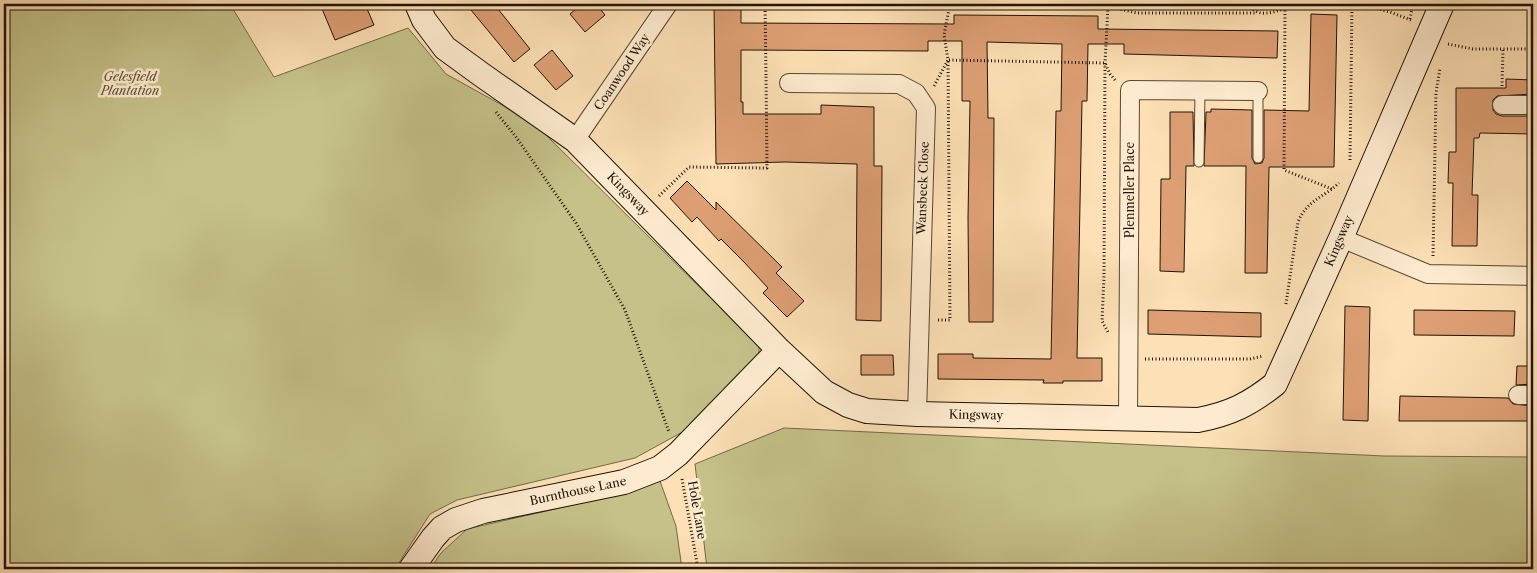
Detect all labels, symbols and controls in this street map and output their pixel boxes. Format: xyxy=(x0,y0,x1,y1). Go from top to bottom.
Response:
street label: Coanwood Way xyxy=(590,30,653,113)
park label: Gelesfield Plantation xyxy=(100,69,159,98)
street label: Wansbeck Close xyxy=(913,141,932,236)
street label: Plenmeller Place xyxy=(1122,142,1137,238)
street label: Kingsway xyxy=(604,169,653,219)
street label: Kingsway xyxy=(1321,213,1356,269)
street label: Kingsway xyxy=(949,407,1004,422)
street label: Burnthouse Lane xyxy=(528,473,628,508)
street label: Hole Lane xyxy=(685,479,710,541)

